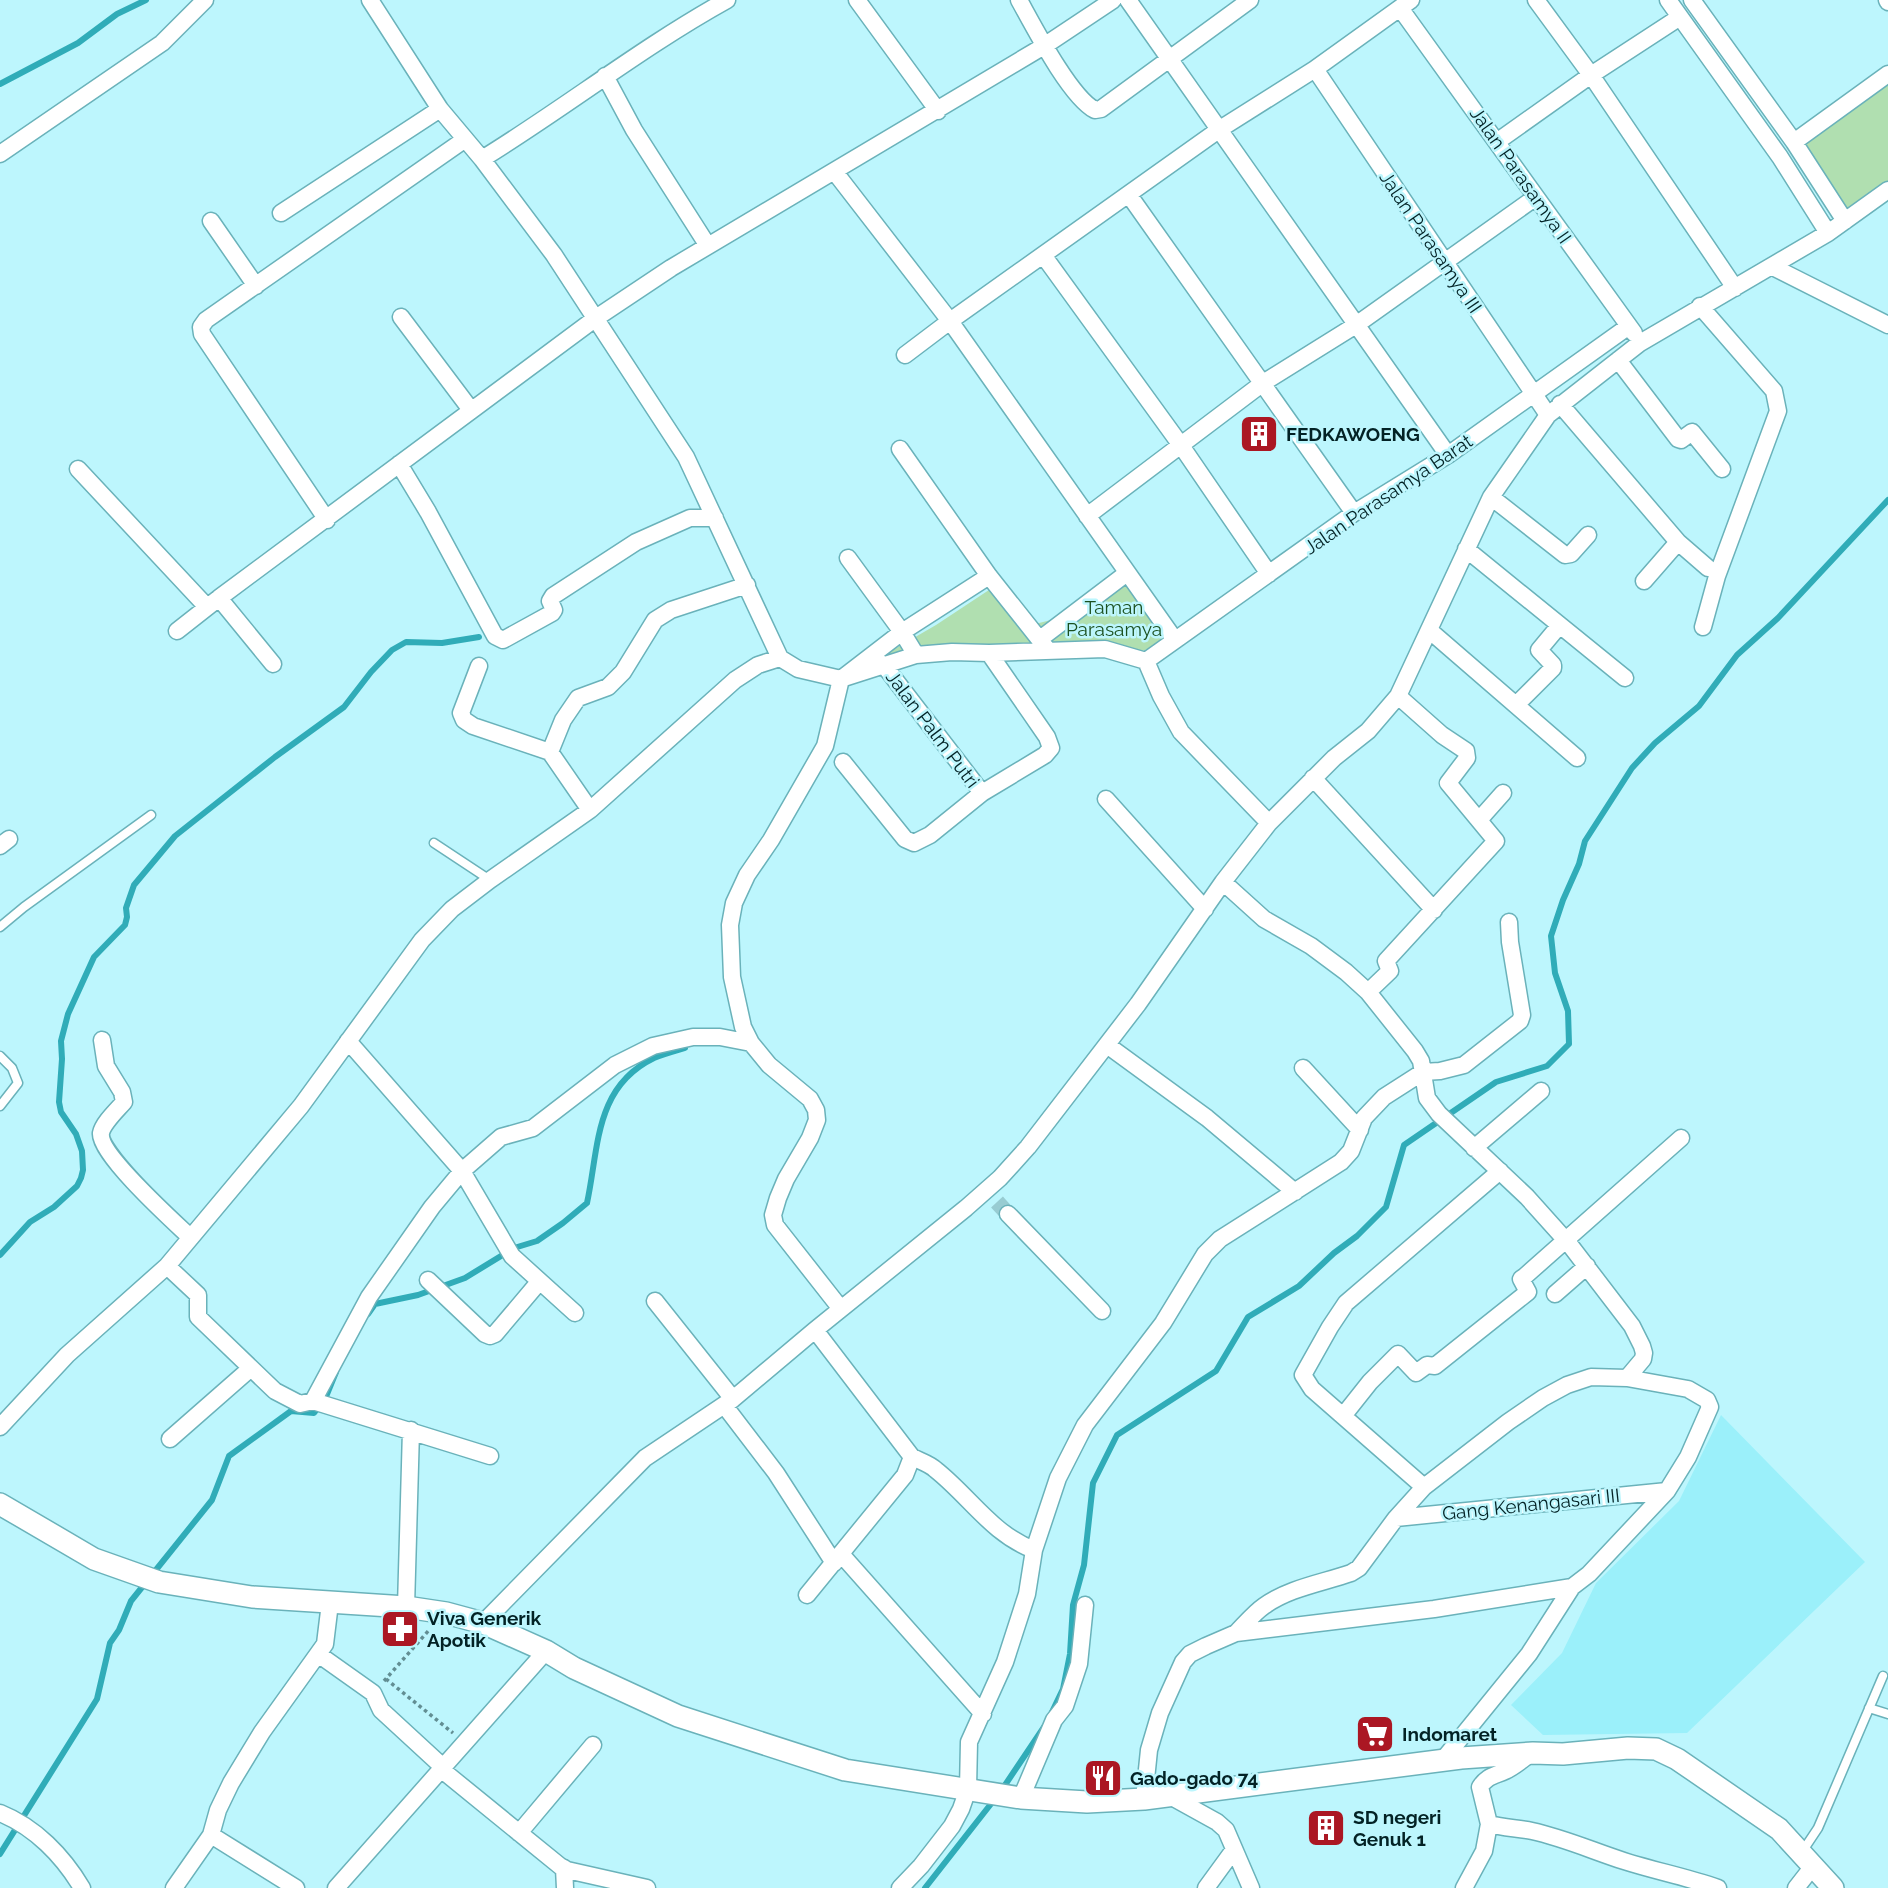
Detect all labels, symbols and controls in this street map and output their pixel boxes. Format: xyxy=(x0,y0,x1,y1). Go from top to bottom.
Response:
street label: Jalan Parasamya II xyxy=(1466,103,1576,247)
street label: Jalan Parasamya III xyxy=(1375,167,1487,317)
building icon: FEDKAWOENG xyxy=(1238,413,1280,455)
place label: FEDKAWOENG xyxy=(1286,423,1420,445)
street label: Jalan Parasamya Barat xyxy=(1300,429,1477,559)
park label: Taman Parasamya xyxy=(1066,596,1162,640)
street label: Jalan Palm Putri xyxy=(882,666,984,792)
street label: Gang Kenangasari III xyxy=(1441,1484,1621,1524)
place label: Viva Generik Apotik xyxy=(427,1607,542,1651)
pharmacy icon: Viva Generik Apotik xyxy=(379,1608,421,1650)
supermarket icon: Indomaret xyxy=(1354,1713,1396,1755)
place label: Indomaret xyxy=(1402,1723,1498,1745)
restaurant icon: Gado-gado 74 xyxy=(1082,1757,1124,1799)
place label: Gado-gado 74 xyxy=(1130,1767,1259,1789)
place label: SD negeri Genuk 1 xyxy=(1353,1806,1441,1850)
building icon: SD negeri Genuk 1 xyxy=(1305,1807,1347,1849)

